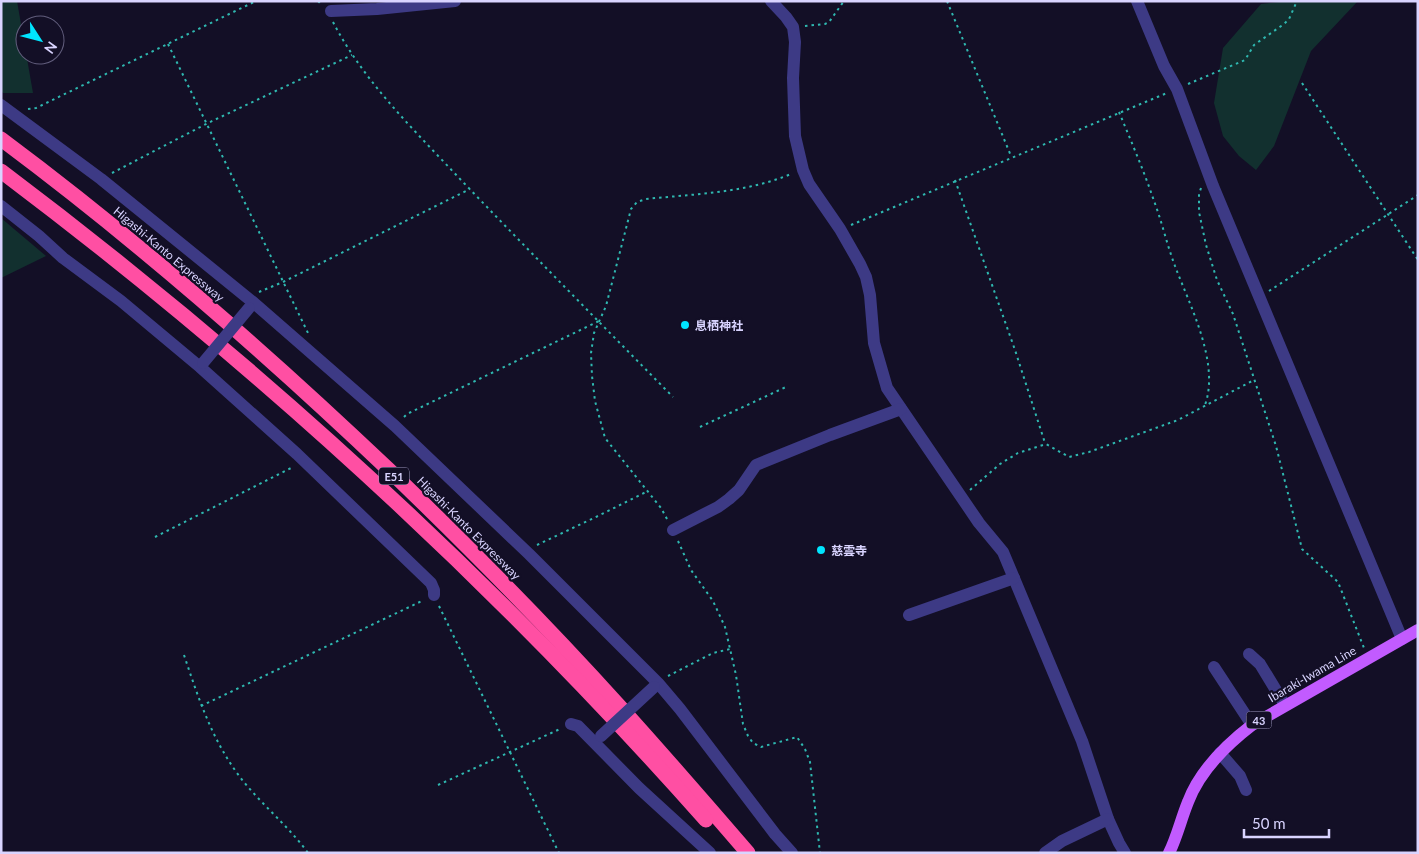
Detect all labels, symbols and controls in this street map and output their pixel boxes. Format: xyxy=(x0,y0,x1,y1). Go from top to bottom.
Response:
north arrow xyxy=(15,15,65,65)
text: N xyxy=(41,39,61,57)
street label: Higashi-Kanto Expressway xyxy=(111,203,228,305)
place label: 息栖神社 xyxy=(695,318,743,333)
marker: 息栖神社 xyxy=(679,319,691,331)
road number: E51 xyxy=(379,468,409,484)
street label: Higashi-Kanto Expressway xyxy=(414,473,524,583)
place label: 慈雲寺 xyxy=(831,543,867,558)
marker: 慈雲寺 xyxy=(815,544,827,556)
street label: Ibaraki-Iwama Line xyxy=(1265,643,1359,705)
road number: 43 xyxy=(1246,712,1272,728)
scale bar xyxy=(1244,806,1329,838)
text: 50 m xyxy=(1252,814,1286,832)

